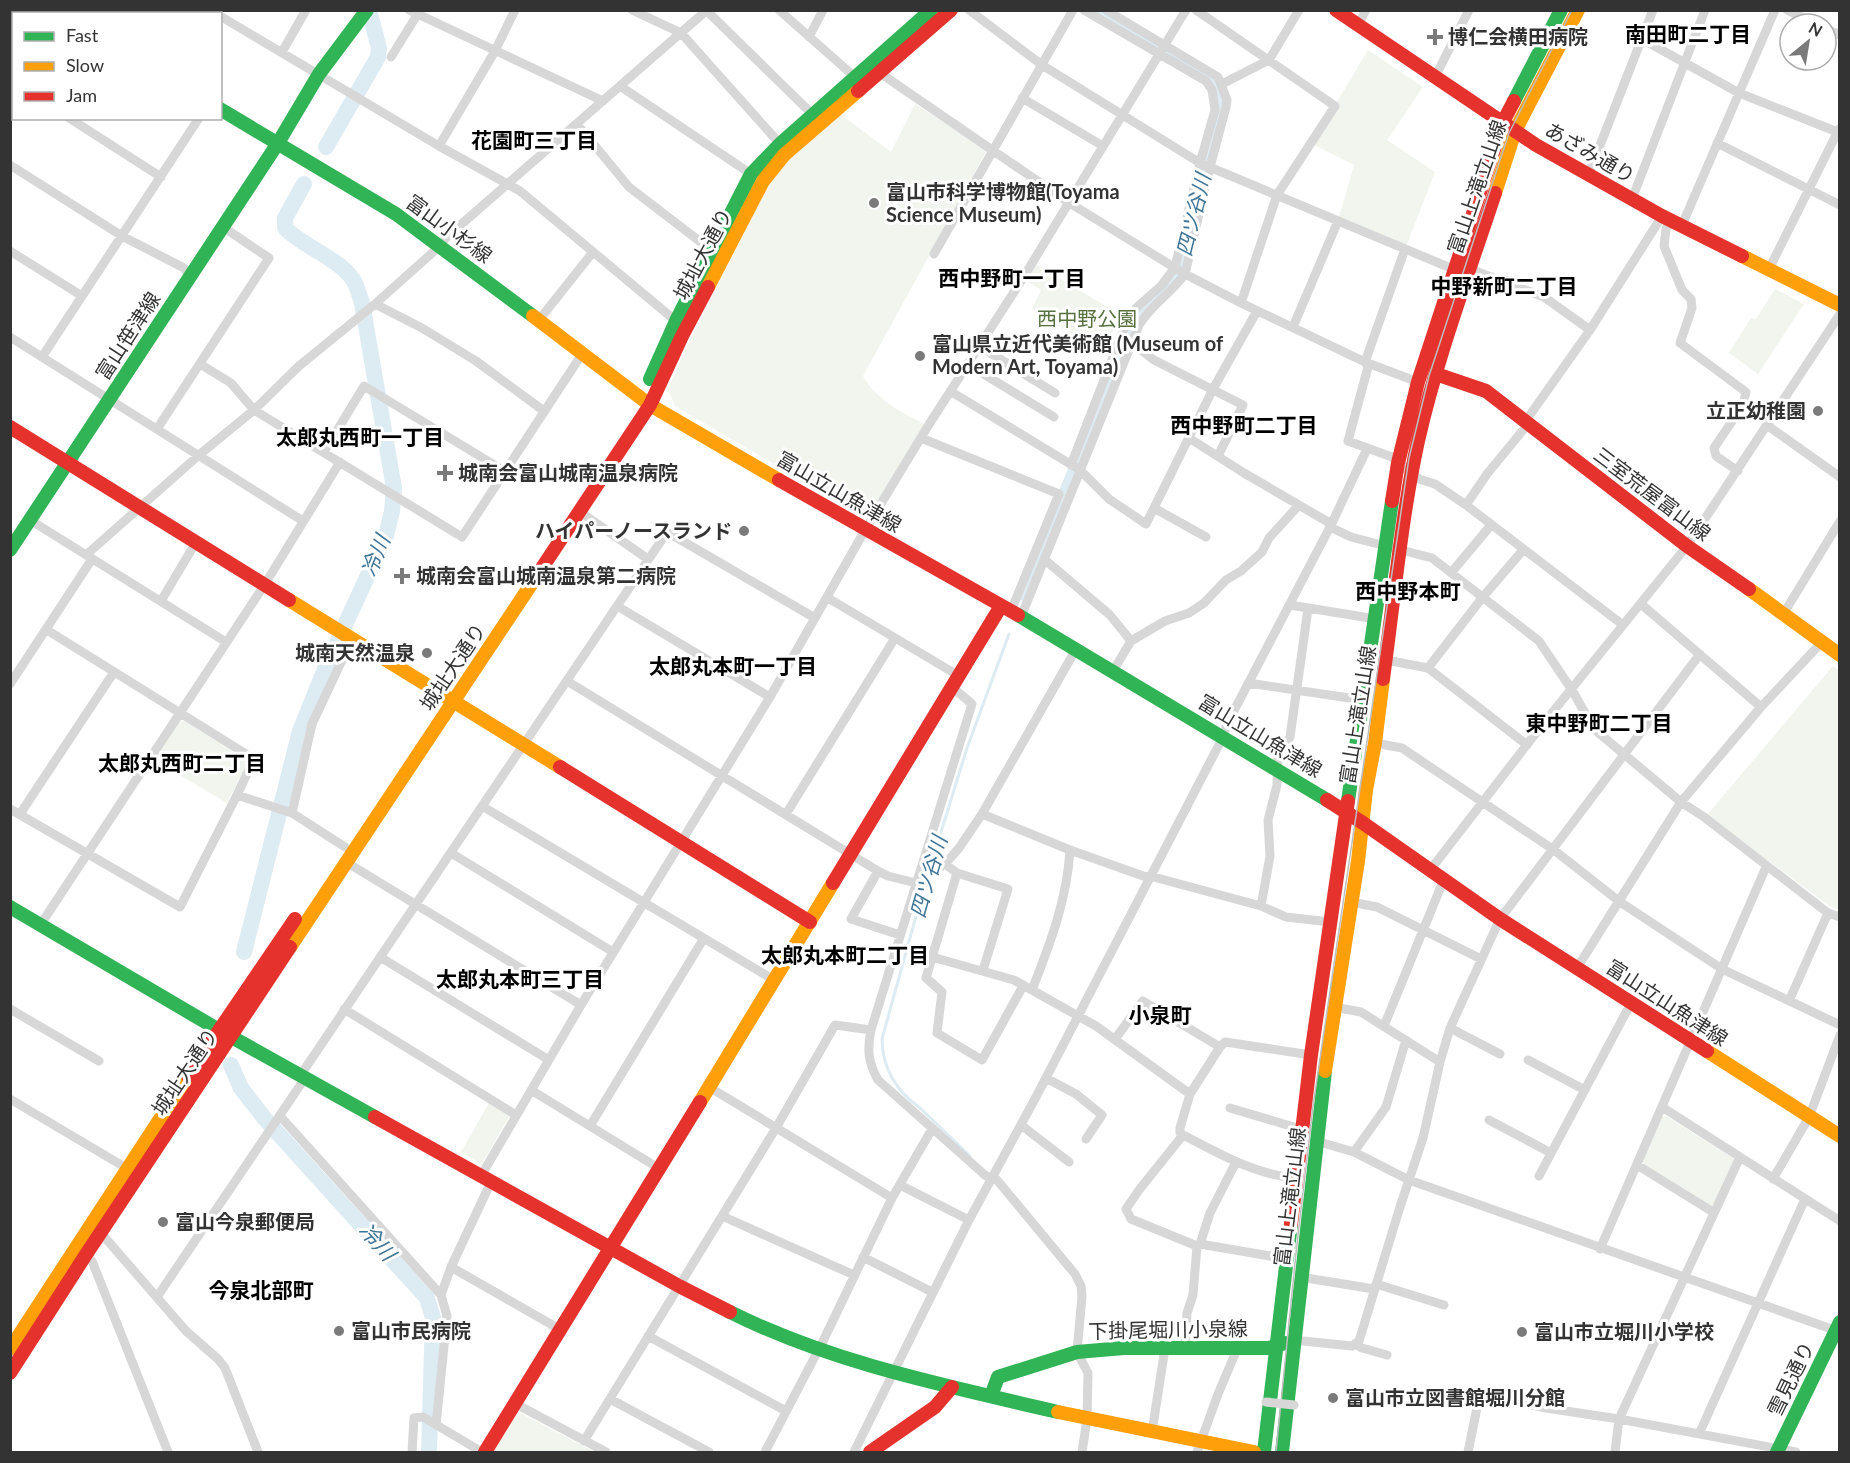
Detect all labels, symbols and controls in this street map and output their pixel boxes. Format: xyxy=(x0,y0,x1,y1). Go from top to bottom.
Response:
legend xyxy=(12,12,222,120)
north arrow xyxy=(1778,12,1838,72)
text: N xyxy=(1806,17,1826,40)
district label: 南田町二丁目 xyxy=(1625,21,1751,46)
text: Fast xyxy=(66,24,99,46)
place label: 博仁会横田病院 xyxy=(1448,24,1588,48)
marker: 博仁会横田病院 xyxy=(1426,28,1444,46)
text: Slow xyxy=(66,54,104,76)
text: Jam xyxy=(66,84,97,106)
street label: 富山上滝立山線 xyxy=(1442,117,1510,257)
street label: あざみ通り xyxy=(1541,117,1640,188)
district label: 花園町三丁目 xyxy=(471,127,597,152)
water label: 四ツ谷川 xyxy=(1170,169,1215,258)
place label: 富山市科学博物館(Toyama Science Museum) xyxy=(886,179,1120,226)
street label: 富山小杉線 xyxy=(402,189,497,267)
marker: 富山市科学博物館(Toyama Science Museum) xyxy=(867,196,881,210)
street label: 城址大通り xyxy=(668,204,736,303)
district label: 西中野町一丁目 xyxy=(939,265,1086,290)
district label: 中野新町二丁目 xyxy=(1431,273,1578,298)
street label: 富山笹津線 xyxy=(90,287,164,384)
park label: 西中野公園 xyxy=(1037,306,1137,330)
place label: 富山県立近代美術館 (Museum of Modern Art, Toyama) xyxy=(932,331,1224,378)
marker: 富山県立近代美術館 (Museum of Modern Art, Toyama) xyxy=(913,349,927,363)
place label: 立正幼稚園 xyxy=(1706,398,1806,422)
marker: 立正幼稚園 xyxy=(1811,404,1825,418)
district label: 西中野町二丁目 xyxy=(1171,412,1318,437)
district label: 太郎丸西町一丁目 xyxy=(276,424,444,449)
street label: 三室荒屋富山線 xyxy=(1589,441,1716,545)
street label: 富山立山魚津線 xyxy=(773,446,906,537)
place label: 城南会富山城南温泉病院 xyxy=(458,460,678,484)
marker: 城南会富山城南温泉病院 xyxy=(436,464,454,482)
place label: ハイパーノースランド xyxy=(535,518,732,542)
marker: ハイパーノースランド xyxy=(737,524,751,538)
water label: 冷川 xyxy=(355,529,395,580)
place label: 城南会富山城南温泉第二病院 xyxy=(416,563,676,587)
marker: 城南会富山城南温泉第二病院 xyxy=(393,567,411,585)
district label: 西中野本町 xyxy=(1356,578,1461,603)
street label: 城址大通り xyxy=(414,618,490,715)
place label: 城南天然温泉 xyxy=(295,640,415,664)
street label: 富山上滝立山線 xyxy=(1334,644,1380,786)
marker: 城南天然温泉 xyxy=(420,646,434,660)
district label: 太郎丸本町一丁目 xyxy=(649,653,817,678)
street label: 富山立山魚津線 xyxy=(1194,689,1327,781)
district label: 東中野町二丁目 xyxy=(1526,710,1673,735)
district label: 太郎丸西町二丁目 xyxy=(98,750,266,775)
water label: 四ツ谷川 xyxy=(904,831,952,920)
district label: 太郎丸本町二丁目 xyxy=(761,942,929,967)
street label: 富山立山魚津線 xyxy=(1602,954,1733,1050)
district label: 太郎丸本町三丁目 xyxy=(436,966,604,991)
district label: 小泉町 xyxy=(1129,1002,1192,1027)
street label: 城址大通り xyxy=(146,1023,222,1120)
street label: 富山上滝立山線 xyxy=(1269,1126,1309,1268)
place label: 富山今泉郵便局 xyxy=(175,1209,315,1233)
marker: 富山今泉郵便局 xyxy=(156,1215,170,1229)
water label: 冷川 xyxy=(355,1217,403,1266)
district label: 今泉北部町 xyxy=(209,1277,314,1302)
street label: 下掛尾堀川小泉線 xyxy=(1088,1316,1248,1342)
place label: 富山市民病院 xyxy=(351,1318,471,1342)
place label: 富山市立堀川小学校 xyxy=(1534,1319,1714,1343)
marker: 富山市民病院 xyxy=(332,1324,346,1338)
marker: 富山市立堀川小学校 xyxy=(1515,1325,1529,1339)
street label: 雪見通り xyxy=(1762,1337,1818,1420)
place label: 富山市立図書館堀川分館 xyxy=(1345,1385,1565,1409)
marker: 富山市立図書館堀川分館 xyxy=(1326,1391,1340,1405)

